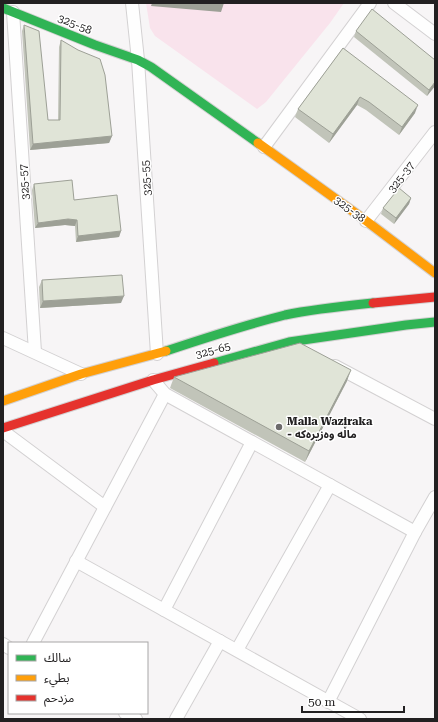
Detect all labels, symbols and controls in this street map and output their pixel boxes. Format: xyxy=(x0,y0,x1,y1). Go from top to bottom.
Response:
street label: 325-58 xyxy=(56,12,94,37)
street label: 325-37 xyxy=(385,159,417,195)
street label: 325-55 xyxy=(139,160,154,196)
street label: 325-57 xyxy=(17,164,32,200)
street label: 325-38 xyxy=(331,194,368,225)
street label: 325-65 xyxy=(194,340,232,361)
place label: Malla Waziraka - ماڵە وەزیرەکە xyxy=(287,415,373,441)
marker: Malla Waziraka - ماڵە وەزیرەکە xyxy=(274,422,284,432)
legend xyxy=(8,642,148,714)
text: سالك xyxy=(44,651,71,665)
text: بطيء xyxy=(44,671,70,688)
scale bar xyxy=(302,688,404,714)
text: مزدحم xyxy=(44,691,74,707)
text: 50 m xyxy=(308,695,335,709)

